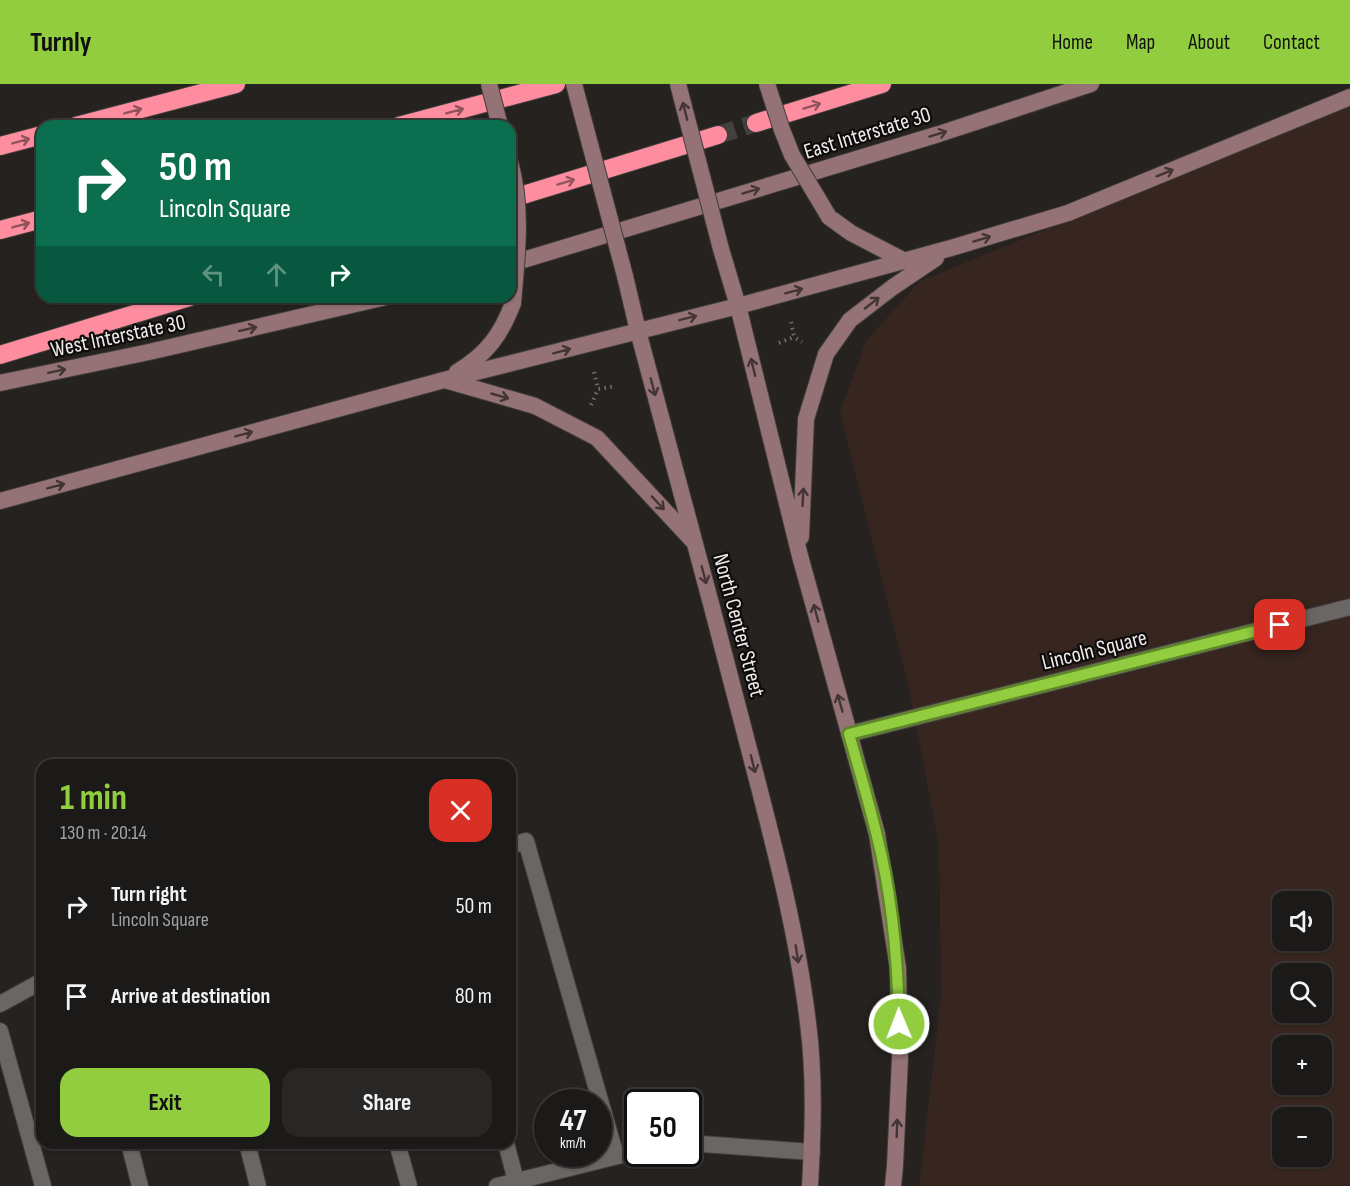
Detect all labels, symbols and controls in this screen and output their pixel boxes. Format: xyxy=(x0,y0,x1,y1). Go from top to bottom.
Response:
text: Turnly xyxy=(30,26,91,59)
text: Home xyxy=(1052,30,1093,55)
text: Map xyxy=(1126,30,1155,55)
text: About xyxy=(1188,30,1230,55)
text: Contact xyxy=(1263,30,1320,55)
one-way arrow xyxy=(802,100,821,111)
street label: East Interstate 30 xyxy=(801,101,934,166)
one-way arrow xyxy=(679,102,691,121)
one-way arrow xyxy=(123,105,142,116)
one-way arrow xyxy=(445,105,464,116)
one-way arrow xyxy=(928,128,947,139)
one-way arrow xyxy=(11,134,30,146)
text: 50 m xyxy=(159,142,232,193)
icon: right xyxy=(60,144,138,222)
one-way arrow xyxy=(1156,167,1174,178)
one-way arrow xyxy=(556,175,575,186)
one-way arrow xyxy=(741,185,760,196)
text: Lincoln Square xyxy=(159,193,291,225)
one-way arrow xyxy=(11,218,30,230)
one-way arrow xyxy=(972,233,991,244)
icon: left xyxy=(197,258,230,291)
icon: ahead xyxy=(260,258,293,291)
icon: right xyxy=(323,258,356,291)
one-way arrow xyxy=(784,284,803,296)
one-way arrow xyxy=(864,296,880,309)
street label: West Interstate 30 xyxy=(48,309,188,364)
one-way arrow xyxy=(678,312,697,324)
one-way arrow xyxy=(238,323,257,334)
one-way arrow xyxy=(552,345,571,356)
one-way arrow xyxy=(747,358,759,377)
one-way arrow xyxy=(47,365,67,376)
one-way arrow xyxy=(648,377,659,396)
one-way arrow xyxy=(490,391,509,402)
one-way arrow xyxy=(235,428,254,439)
one-way arrow xyxy=(47,479,66,491)
one-way arrow xyxy=(797,488,808,508)
one-way arrow xyxy=(650,496,665,511)
street label: North Center Street xyxy=(706,551,771,700)
one-way arrow xyxy=(698,566,710,585)
pin xyxy=(1254,599,1305,650)
one-way arrow xyxy=(809,604,821,623)
icon: arrive xyxy=(1263,608,1296,641)
street label: Lincoln Square xyxy=(1039,624,1150,677)
one-way arrow xyxy=(834,694,845,713)
one-way arrow xyxy=(748,754,759,773)
text: 1 min xyxy=(60,777,127,820)
button: close xyxy=(429,779,492,842)
text: 130 m · 20:14 xyxy=(60,821,147,845)
text: Turn right xyxy=(111,881,187,908)
icon: right xyxy=(60,890,93,923)
map controls xyxy=(1272,891,1332,1167)
button: sound xyxy=(1272,891,1332,951)
text: 50 m xyxy=(456,893,492,920)
text: Lincoln Square xyxy=(111,908,209,932)
one-way arrow xyxy=(792,944,803,963)
button: search xyxy=(1272,963,1332,1023)
icon: arrive xyxy=(60,980,93,1013)
text: Arrive at destination xyxy=(111,983,270,1010)
text: 80 m xyxy=(455,983,492,1010)
position arrow xyxy=(867,992,931,1056)
button: + xyxy=(1272,1035,1332,1095)
button: Exit xyxy=(60,1068,270,1137)
button: Share xyxy=(282,1068,492,1137)
speed limit sign: 50 xyxy=(624,1089,702,1167)
text: 47 xyxy=(560,1103,586,1139)
button: − xyxy=(1272,1107,1332,1167)
one-way arrow xyxy=(891,1118,902,1138)
text: km/h xyxy=(560,1134,586,1153)

